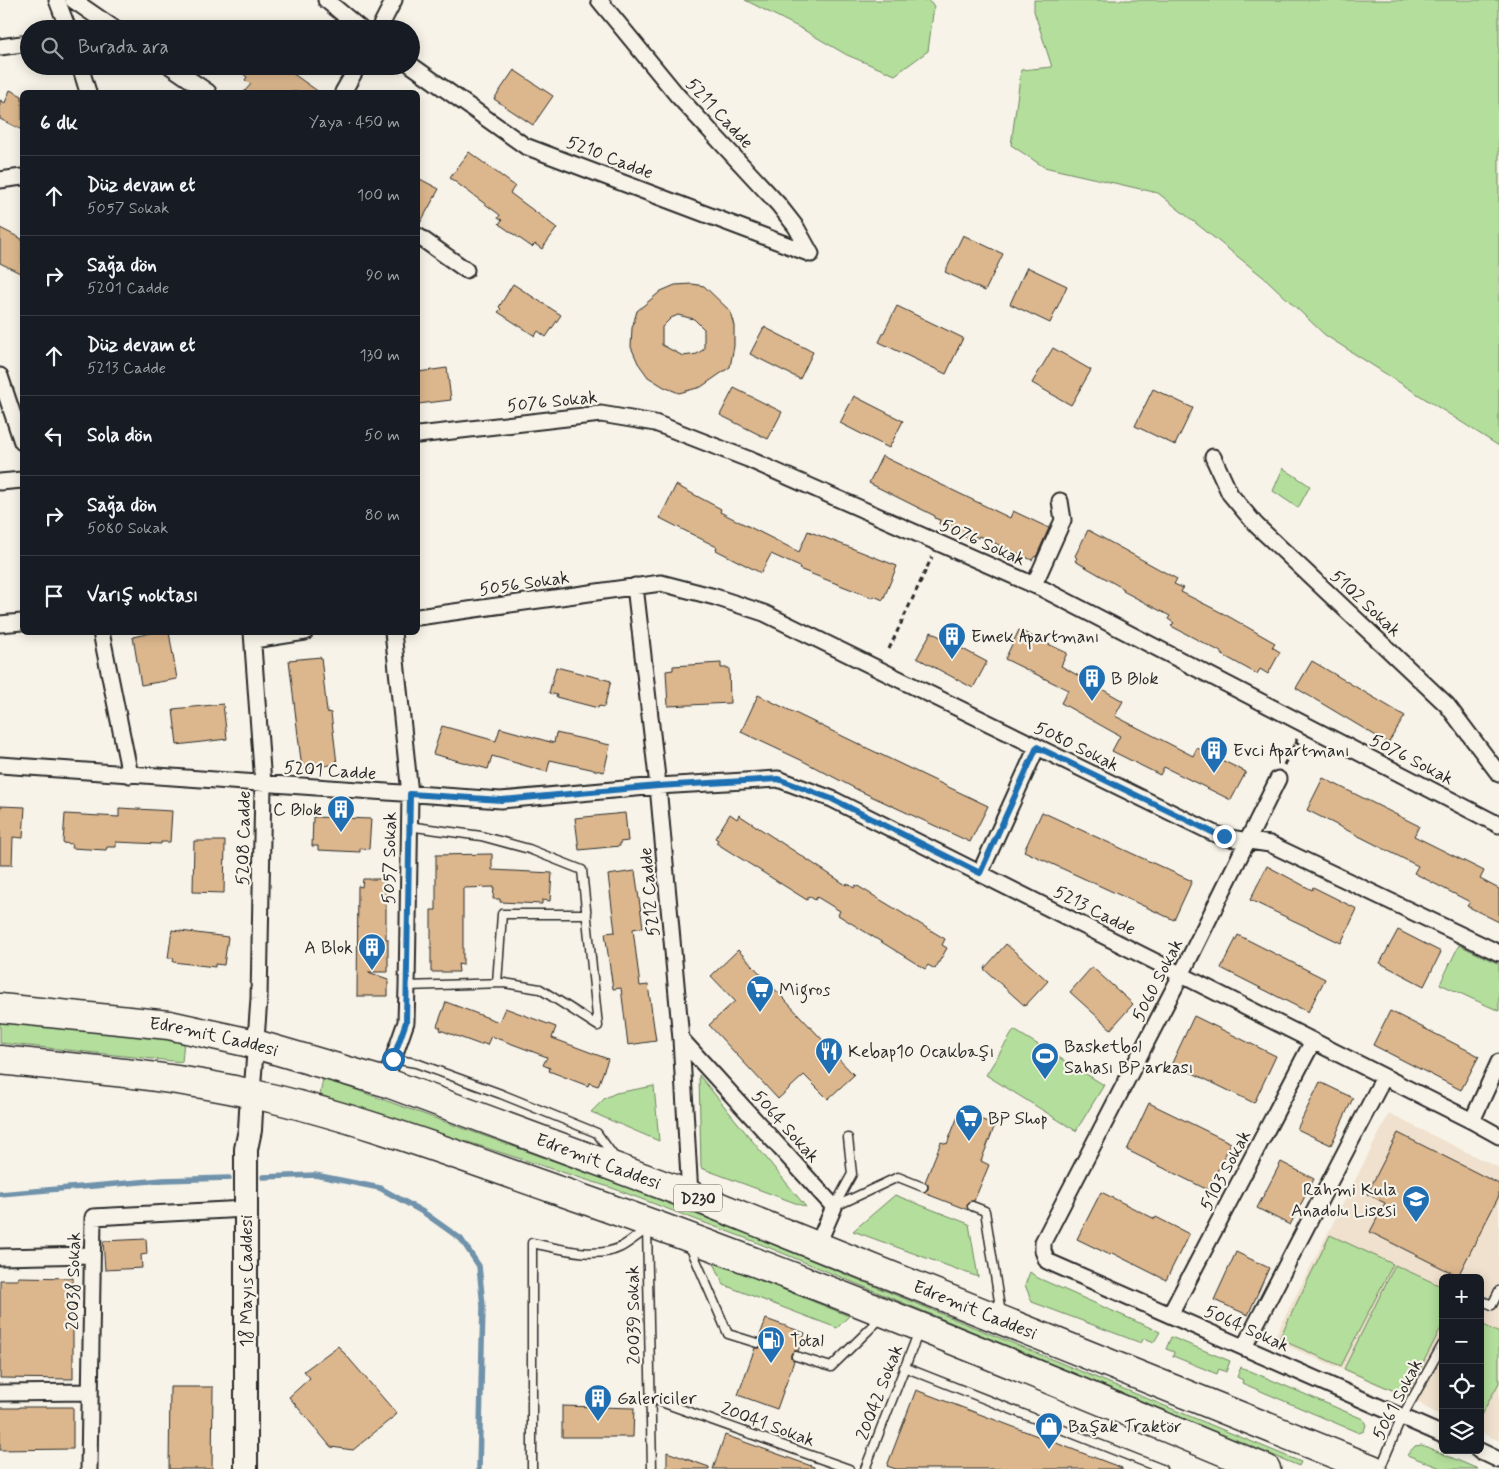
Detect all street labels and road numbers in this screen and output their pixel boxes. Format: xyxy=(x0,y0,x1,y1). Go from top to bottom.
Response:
street label: 5211 Cadde xyxy=(680,73,758,154)
street label: 5210 Cadde xyxy=(563,130,656,185)
street label: 5076 Sokak xyxy=(506,385,599,419)
street label: 5076 Sokak xyxy=(936,513,1029,572)
street label: 5102 Sokak xyxy=(1325,565,1406,643)
street label: 5056 Sokak xyxy=(478,566,571,602)
street label: 5080 Sokak xyxy=(1030,716,1123,778)
street label: 5076 Sokak xyxy=(1366,729,1457,791)
street label: 5201 Cadde xyxy=(283,756,377,786)
street label: 5208 Cadde xyxy=(231,790,257,886)
street label: 5057 Sokak xyxy=(377,812,403,904)
street label: 5212 Cadde xyxy=(634,846,666,938)
street label: 5213 Cadde xyxy=(1049,880,1140,942)
street label: 5060 Sokak xyxy=(1127,935,1189,1026)
street label: Edremit Caddesi xyxy=(148,1012,281,1063)
street label: 5064 Sokak xyxy=(746,1085,824,1168)
street label: 5103 Sokak xyxy=(1195,1126,1257,1215)
street label: Edremit Caddesi xyxy=(532,1128,664,1196)
road number: D230 xyxy=(674,1184,722,1212)
street label: 18 Mayıs Caddesi xyxy=(235,1215,259,1347)
street label: 20038 Sokak xyxy=(61,1232,87,1330)
street label: 20039 Sokak xyxy=(621,1265,647,1365)
street label: Edremit Caddesi xyxy=(909,1275,1040,1346)
street label: 5064 Sokak xyxy=(1200,1300,1293,1358)
street label: 20042 Sokak xyxy=(851,1341,909,1443)
street label: 5061 Sokak xyxy=(1367,1355,1429,1444)
street label: 20041 Sokak xyxy=(717,1397,818,1453)

